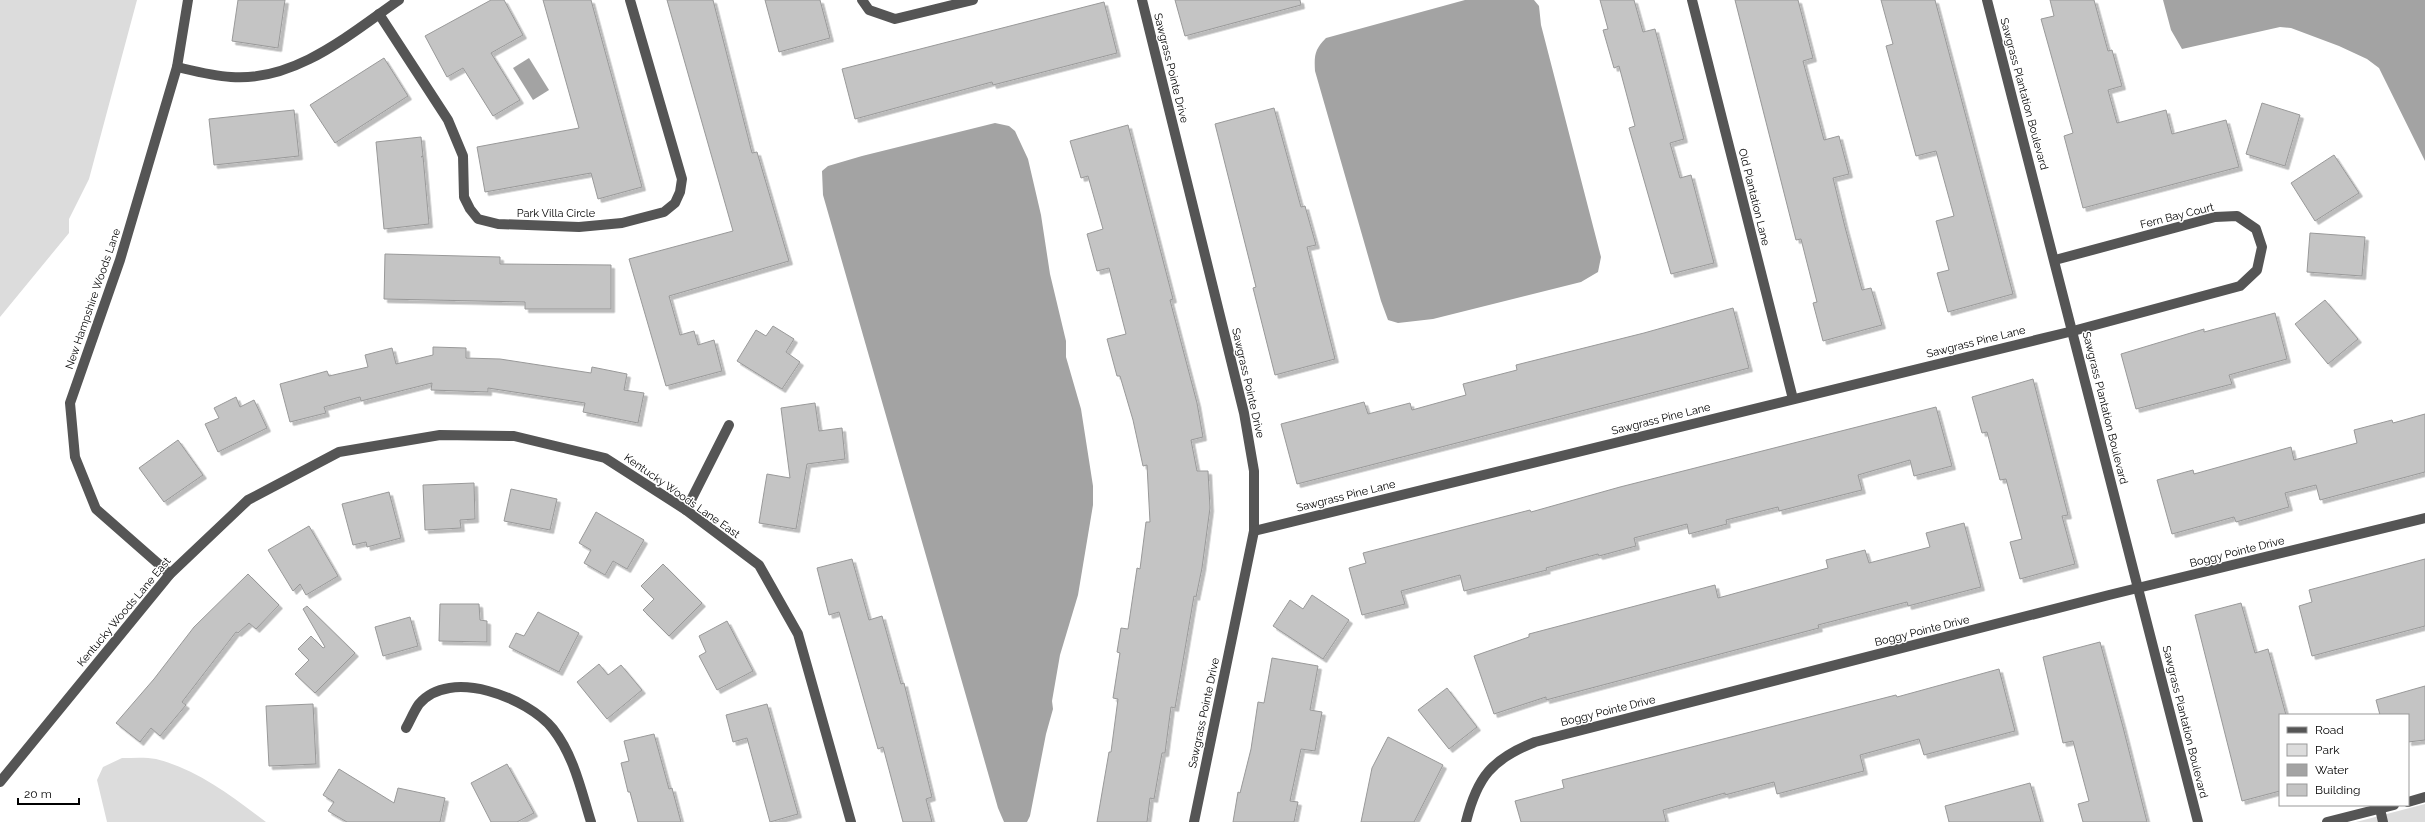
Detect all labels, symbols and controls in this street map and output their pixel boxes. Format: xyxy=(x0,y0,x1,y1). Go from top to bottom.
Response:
street label: Sawgrass Pointe Drive xyxy=(1151,12,1191,125)
street label: Sawgrass Plantation Boulevard xyxy=(1997,17,2051,172)
street label: Old Plantation Lane xyxy=(1736,147,1773,248)
street label: Fern Bay Court xyxy=(2139,200,2215,231)
street label: Park Villa Circle xyxy=(517,207,596,220)
street label: New Hampshire Woods Lane xyxy=(63,226,123,371)
street label: Sawgrass Pine Lane xyxy=(1925,323,2027,361)
street label: Sawgrass Pointe Drive xyxy=(1229,327,1267,440)
street label: Sawgrass Plantation Boulevard xyxy=(2080,330,2130,486)
street label: Sawgrass Pine Lane xyxy=(1610,400,1712,438)
street label: Kentucky Woods Lane East xyxy=(622,451,743,541)
street label: Sawgrass Pine Lane xyxy=(1295,477,1397,515)
street label: Boggy Pointe Drive xyxy=(2188,534,2286,570)
street label: Kentucky Woods Lane East xyxy=(75,555,174,669)
street label: Boggy Pointe Drive xyxy=(1873,613,1971,649)
street label: Sawgrass Plantation Boulevard xyxy=(2160,644,2210,800)
street label: Sawgrass Pointe Drive xyxy=(1186,656,1222,769)
street label: Boggy Pointe Drive xyxy=(1559,693,1657,729)
legend xyxy=(2279,714,2409,806)
text: Road xyxy=(2315,723,2344,737)
text: Park xyxy=(2315,743,2340,757)
text: Water xyxy=(2315,763,2349,777)
scale bar xyxy=(18,780,79,806)
text: Building xyxy=(2315,783,2361,797)
text: 20 m xyxy=(24,787,52,801)

